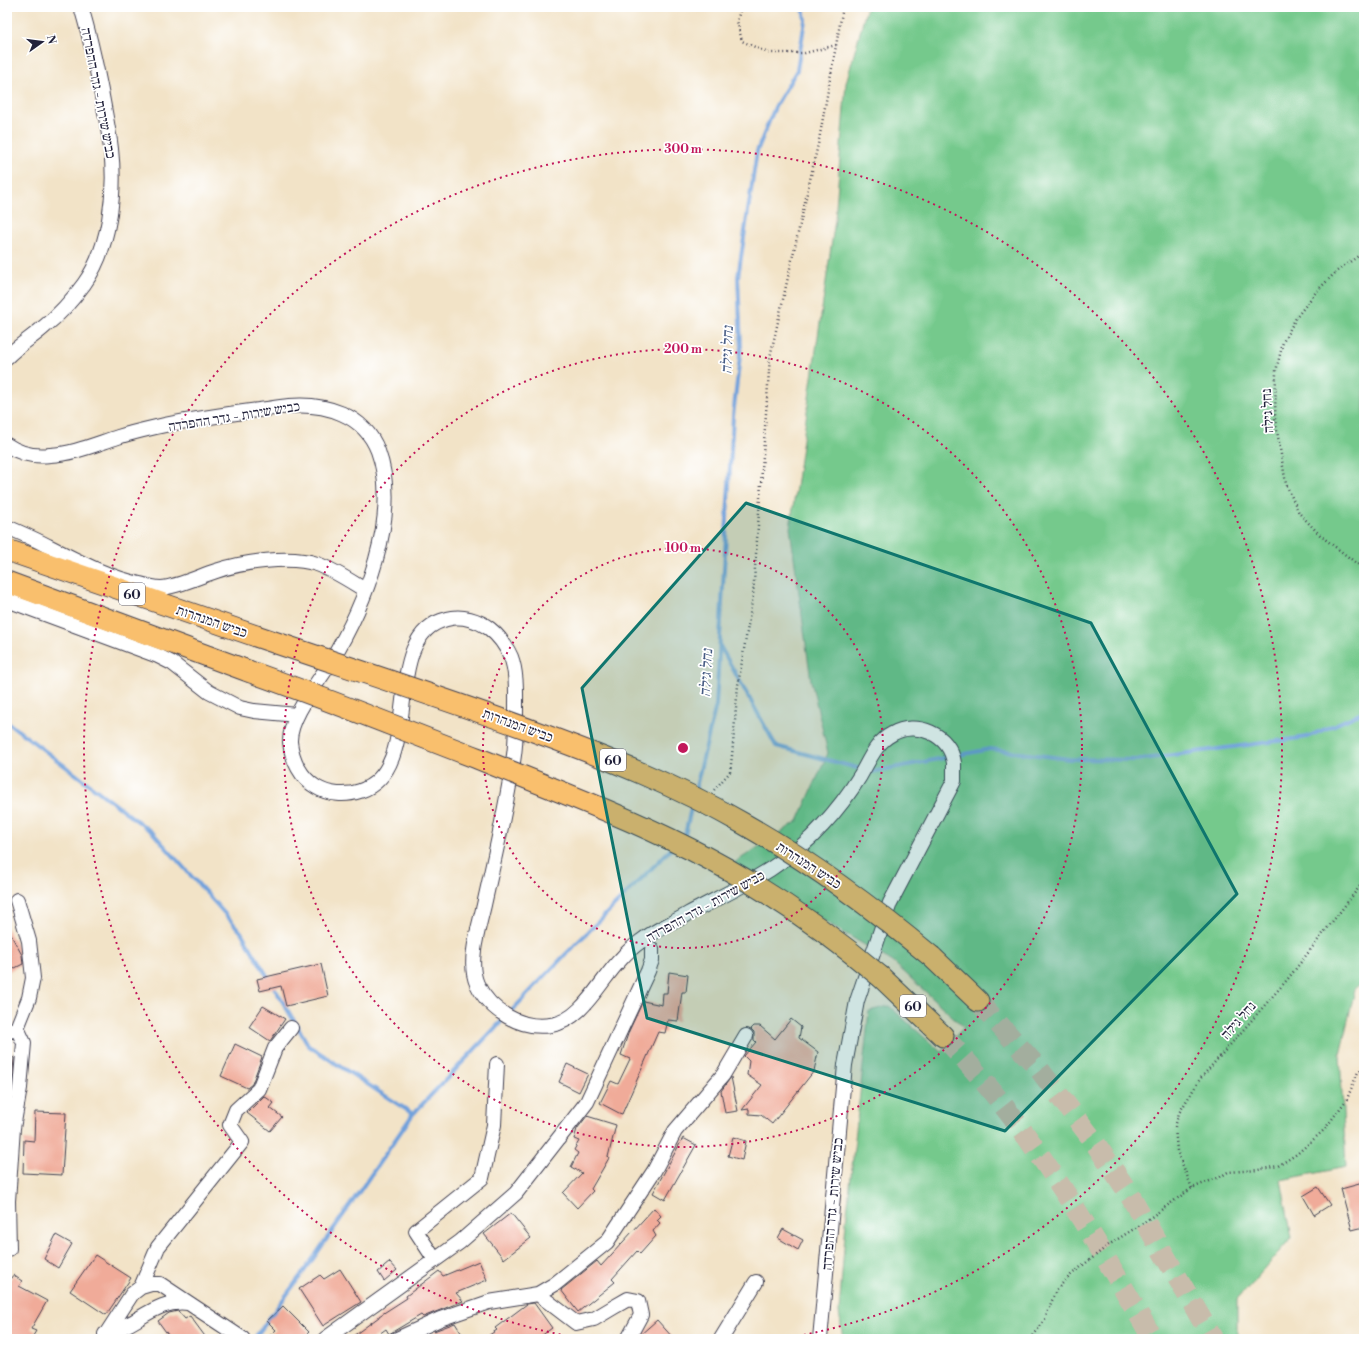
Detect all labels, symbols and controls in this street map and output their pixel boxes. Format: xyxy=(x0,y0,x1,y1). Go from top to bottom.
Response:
north arrow xyxy=(22,22,62,62)
street label: כביש שירות - גדר ההפרדה xyxy=(76,26,120,160)
text: N xyxy=(43,34,59,46)
text: 300 m xyxy=(664,142,702,157)
water label: נחל גילה xyxy=(717,325,738,374)
text: 200 m xyxy=(664,342,702,357)
street label: נחל גילה xyxy=(1258,388,1278,434)
street label: כביש שירות - גדר ההפרדה xyxy=(167,398,301,436)
text: 100 m xyxy=(665,541,701,556)
road number: 60 xyxy=(119,583,145,605)
street label: כביש המנהרות xyxy=(174,601,250,643)
water label: נחל גילה xyxy=(696,648,717,697)
street label: כביש המנהרות xyxy=(480,705,556,747)
centre of rings xyxy=(676,741,690,755)
road number: 60 xyxy=(600,749,626,771)
street label: כביש המנהרות xyxy=(772,838,844,894)
street label: כביש שירות - גדר ההפרדה xyxy=(643,867,768,947)
road number: 60 xyxy=(900,995,926,1017)
street label: נחל גילה xyxy=(1217,998,1260,1043)
street label: כביש שירות - גדר ההפרדה xyxy=(818,1137,848,1271)

